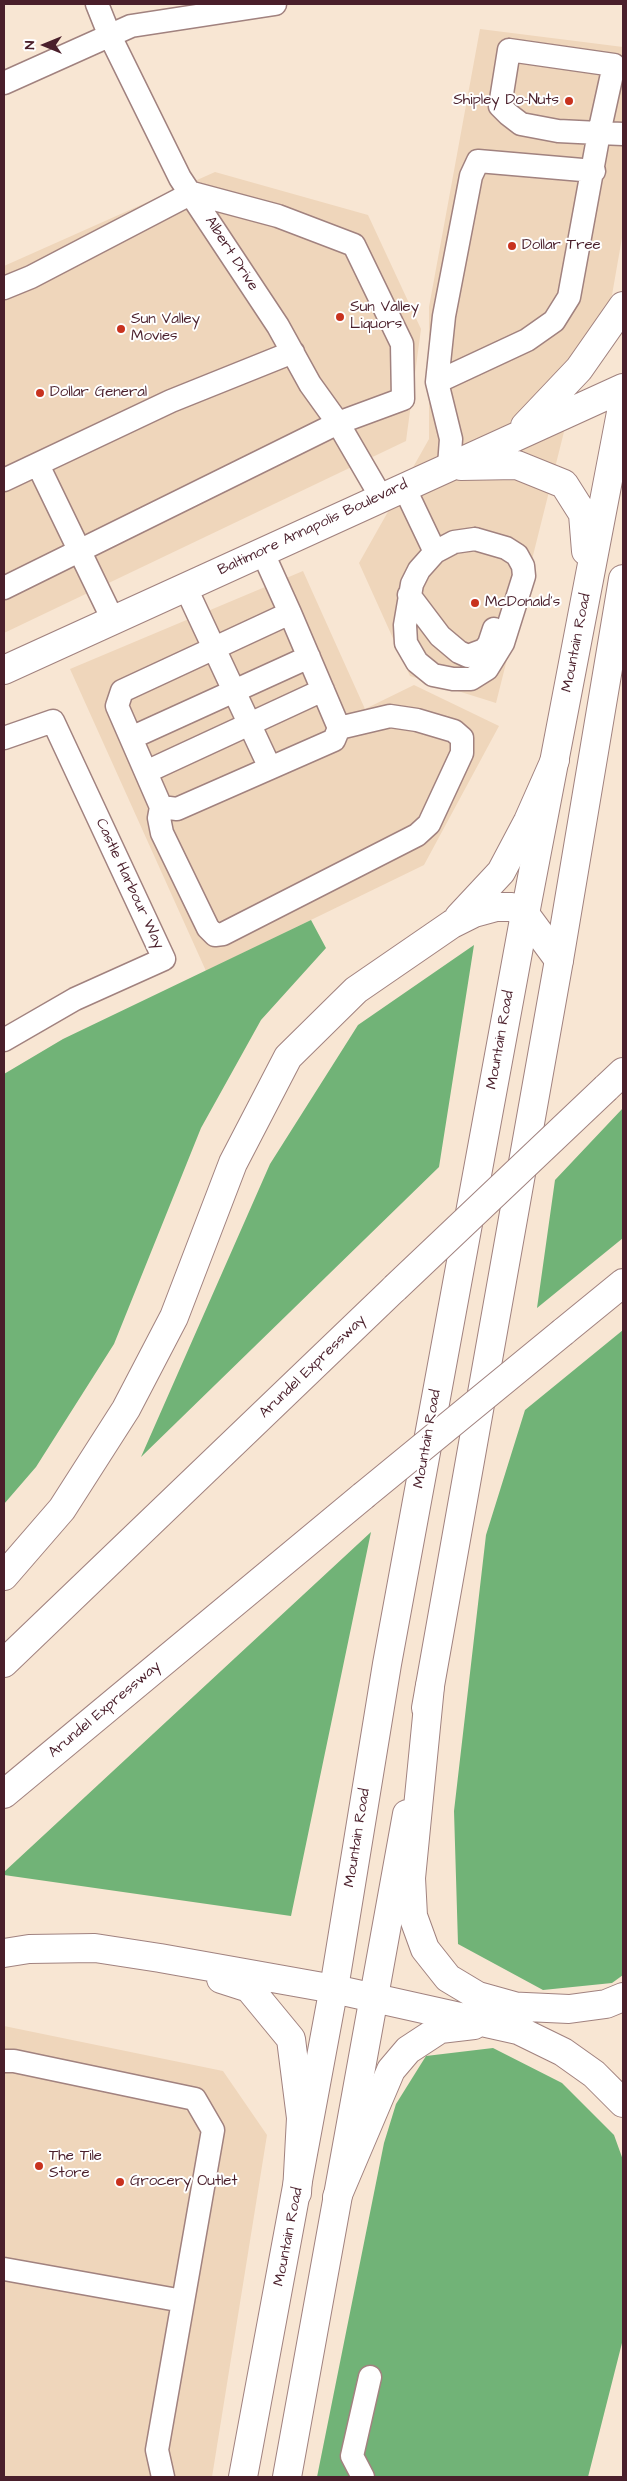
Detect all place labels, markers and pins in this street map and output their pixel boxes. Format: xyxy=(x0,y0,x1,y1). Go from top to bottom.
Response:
place label: Shipley Do-Nuts xyxy=(453,92,559,110)
marker: Shipley Do-Nuts xyxy=(563,95,575,107)
place label: Dollar Tree xyxy=(522,237,601,255)
marker: Dollar Tree xyxy=(506,240,518,252)
place label: Sun Valley Liquors xyxy=(350,299,419,334)
place label: Sun Valley Movies xyxy=(131,311,200,346)
marker: Sun Valley Liquors xyxy=(334,311,346,323)
marker: Sun Valley Movies xyxy=(115,323,127,335)
place label: Dollar General xyxy=(50,384,147,402)
marker: Dollar General xyxy=(34,387,46,399)
place label: McDonald's xyxy=(485,594,560,612)
marker: McDonald's xyxy=(469,597,481,609)
place label: The Tile Store xyxy=(49,2148,102,2183)
marker: The Tile Store xyxy=(33,2160,45,2172)
place label: Grocery Outlet xyxy=(130,2173,237,2191)
marker: Grocery Outlet xyxy=(114,2176,126,2188)

